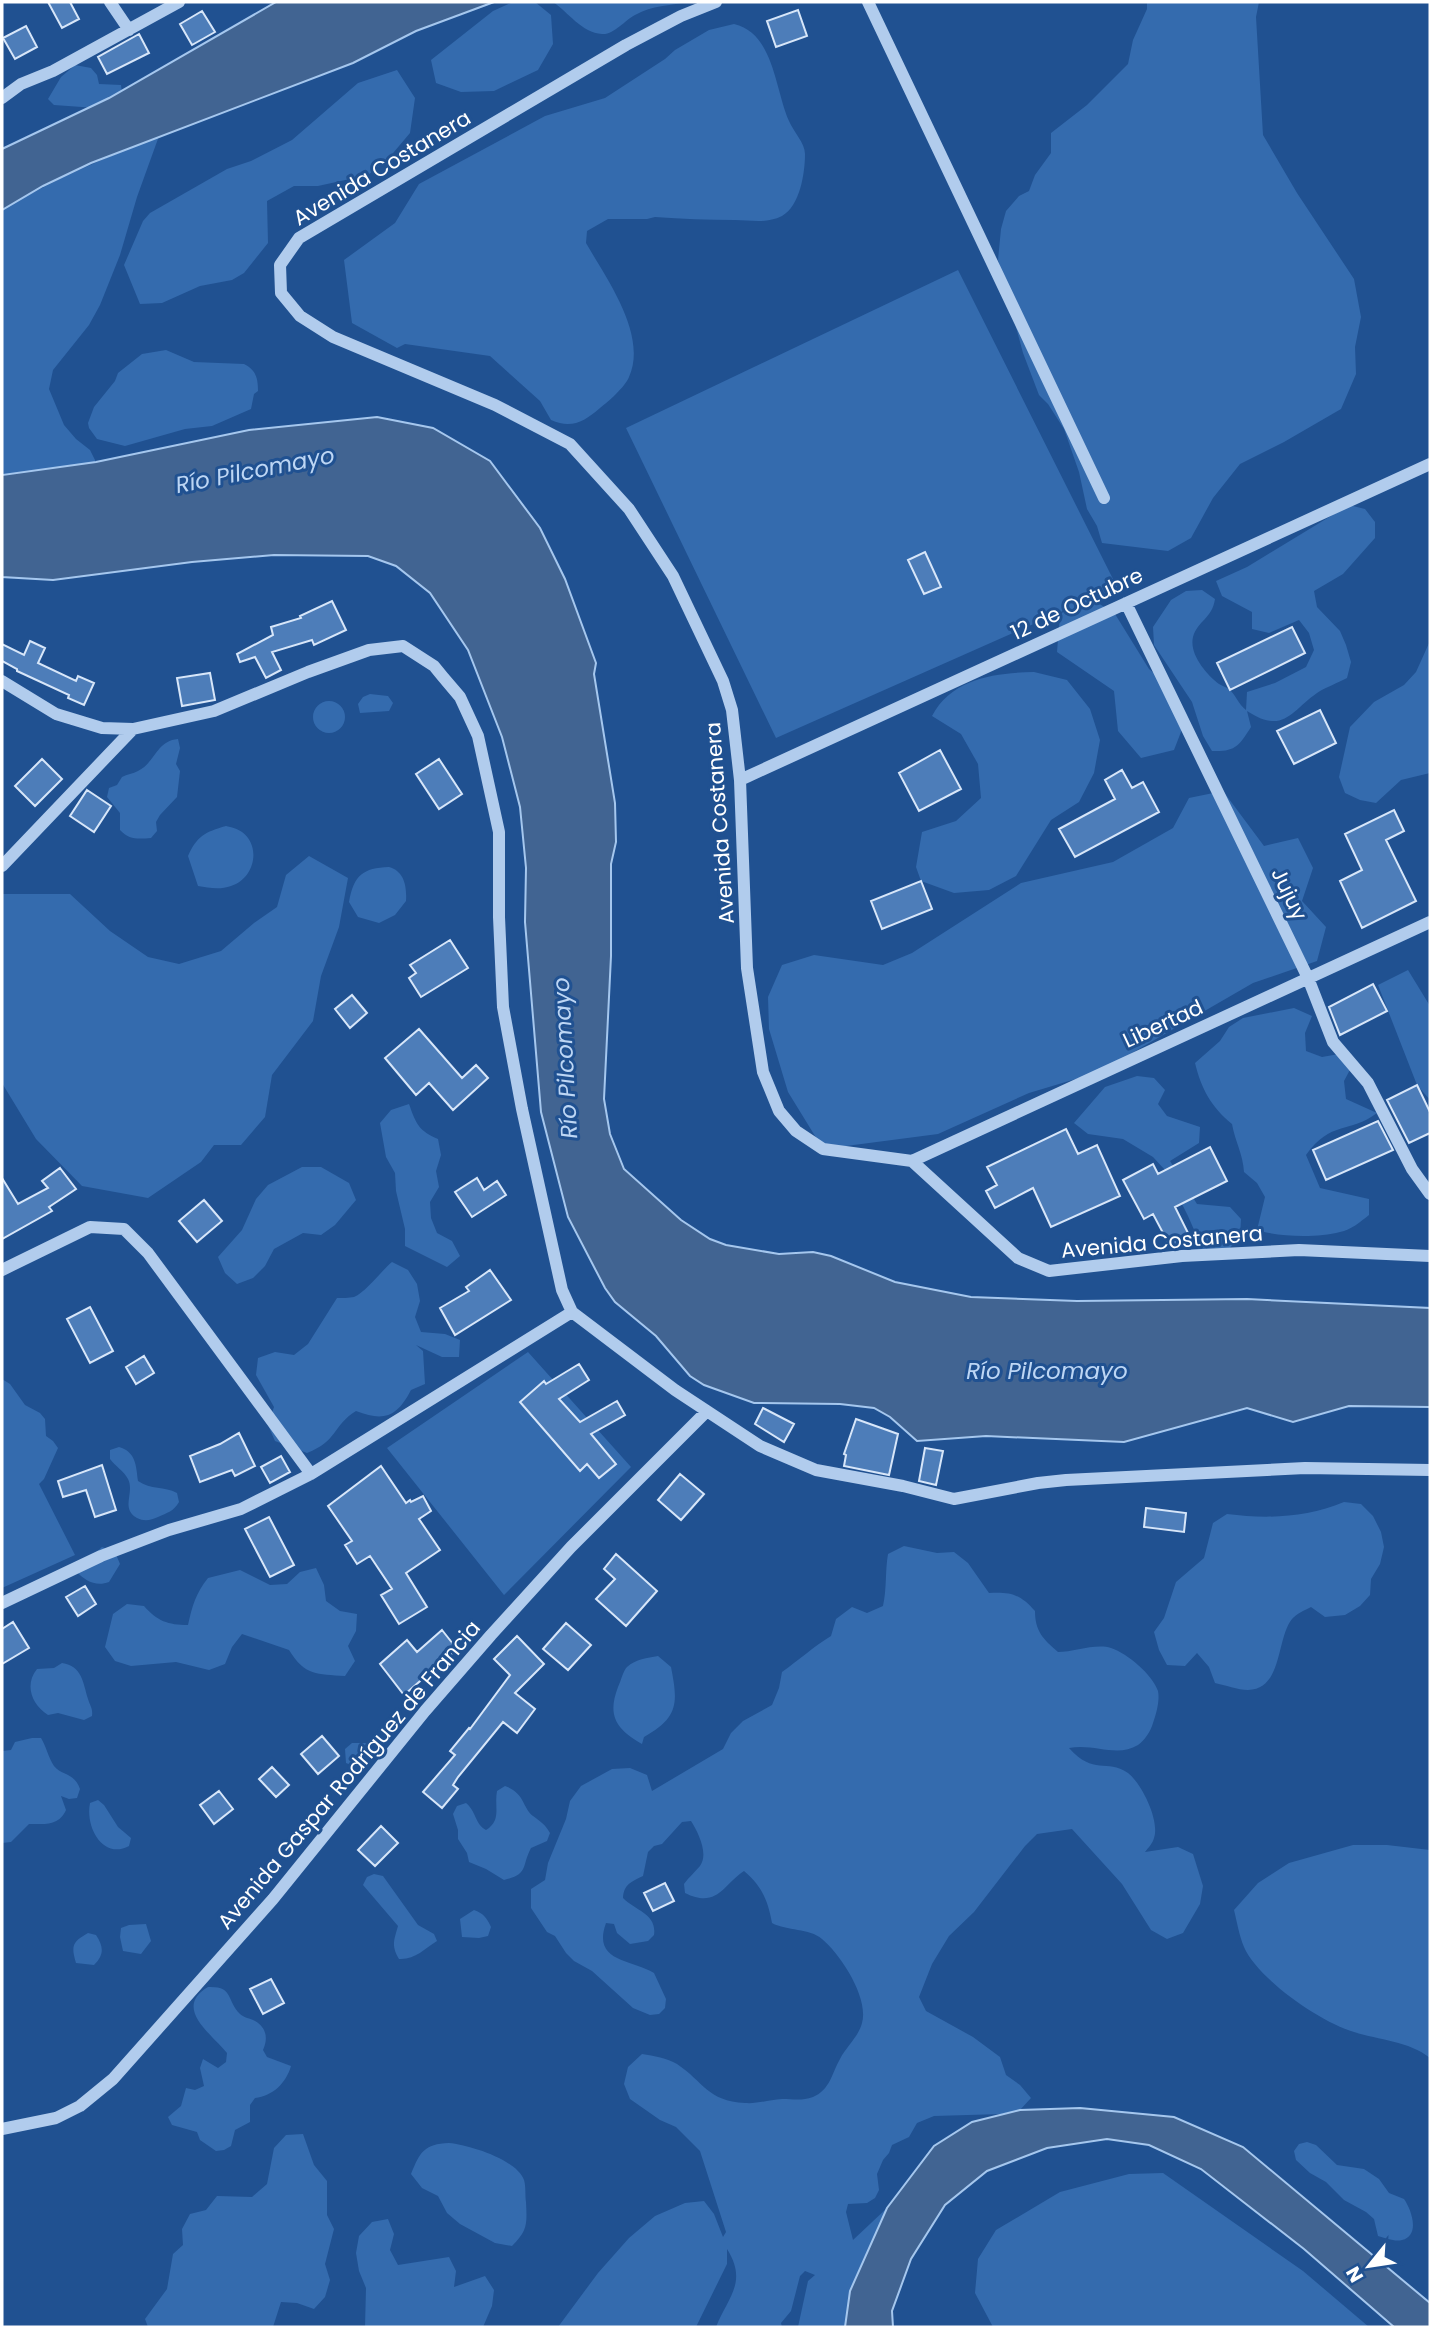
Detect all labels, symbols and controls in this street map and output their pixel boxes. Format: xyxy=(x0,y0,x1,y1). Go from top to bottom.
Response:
street label: Avenida Costanera xyxy=(287,103,476,232)
water label: Río Pilcomayo xyxy=(173,439,337,501)
street label: 12 de Octubre xyxy=(1006,560,1148,647)
street label: Avenida Costanera xyxy=(698,721,741,925)
street label: Jujuy xyxy=(1264,863,1315,925)
water label: Río Pilcomayo xyxy=(545,977,585,1139)
street label: Libertad xyxy=(1118,992,1208,1055)
street label: Avenida Costanera xyxy=(1060,1218,1264,1265)
water label: Río Pilcomayo xyxy=(966,1355,1128,1387)
street label: Avenida Gaspar Rodríguez de Francia xyxy=(211,1614,487,1935)
north arrow xyxy=(1334,2231,1404,2301)
text: N xyxy=(1339,2261,1370,2287)

